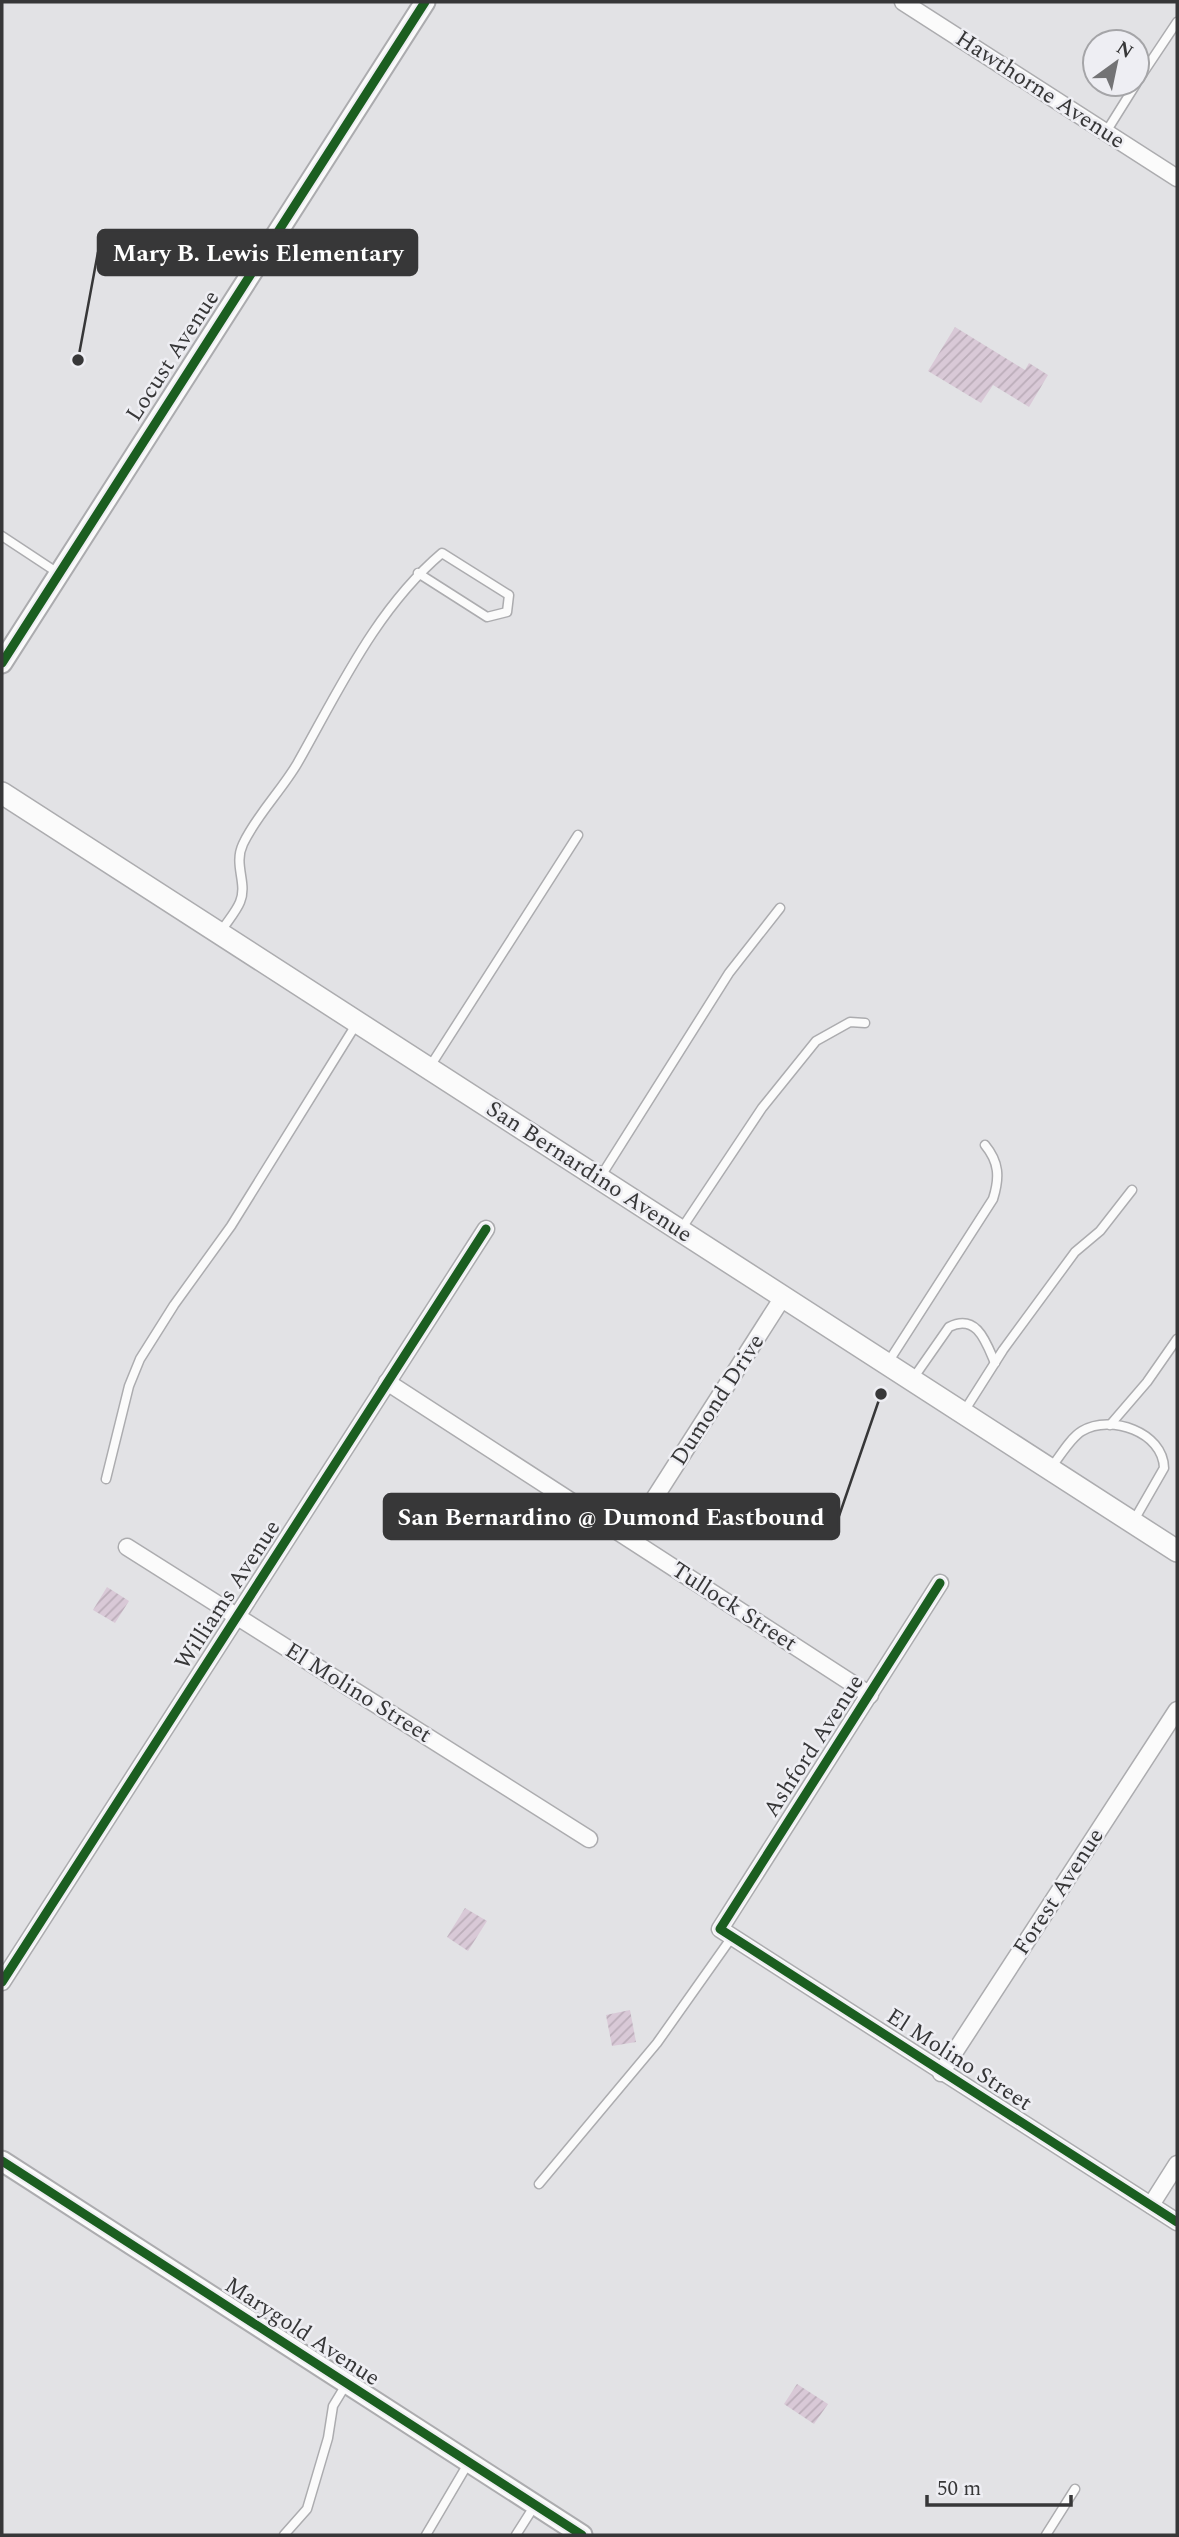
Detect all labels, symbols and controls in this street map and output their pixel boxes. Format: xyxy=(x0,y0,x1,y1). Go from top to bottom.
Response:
street label: Hawthorne Avenue xyxy=(948,22,1132,158)
north arrow xyxy=(1081,28,1151,98)
text: N xyxy=(1110,34,1139,66)
callout: Mary B. Lewis Elementary xyxy=(98,230,417,275)
text: Mary B. Lewis Elementary xyxy=(113,236,405,272)
street label: Locust Avenue xyxy=(117,283,229,429)
street label: San Bernardino Avenue xyxy=(479,1092,699,1252)
street label: Dumond Drive xyxy=(662,1327,774,1473)
callout: San Bernardino @ Dumond Eastbound xyxy=(384,1494,839,1539)
text: San Bernardino @ Dumond Eastbound xyxy=(398,1500,824,1536)
street label: Williams Avenue xyxy=(166,1513,290,1677)
street label: Tullock Street xyxy=(664,1553,804,1661)
street label: El Molino Street xyxy=(278,1634,438,1752)
street label: Ashford Avenue xyxy=(755,1668,873,1824)
street label: Forest Avenue xyxy=(1005,1821,1113,1963)
street label: El Molino Street xyxy=(879,2000,1039,2120)
street label: Marygold Avenue xyxy=(217,2268,387,2396)
scale bar xyxy=(927,2464,1070,2508)
text: 50 m xyxy=(937,2473,981,2505)

